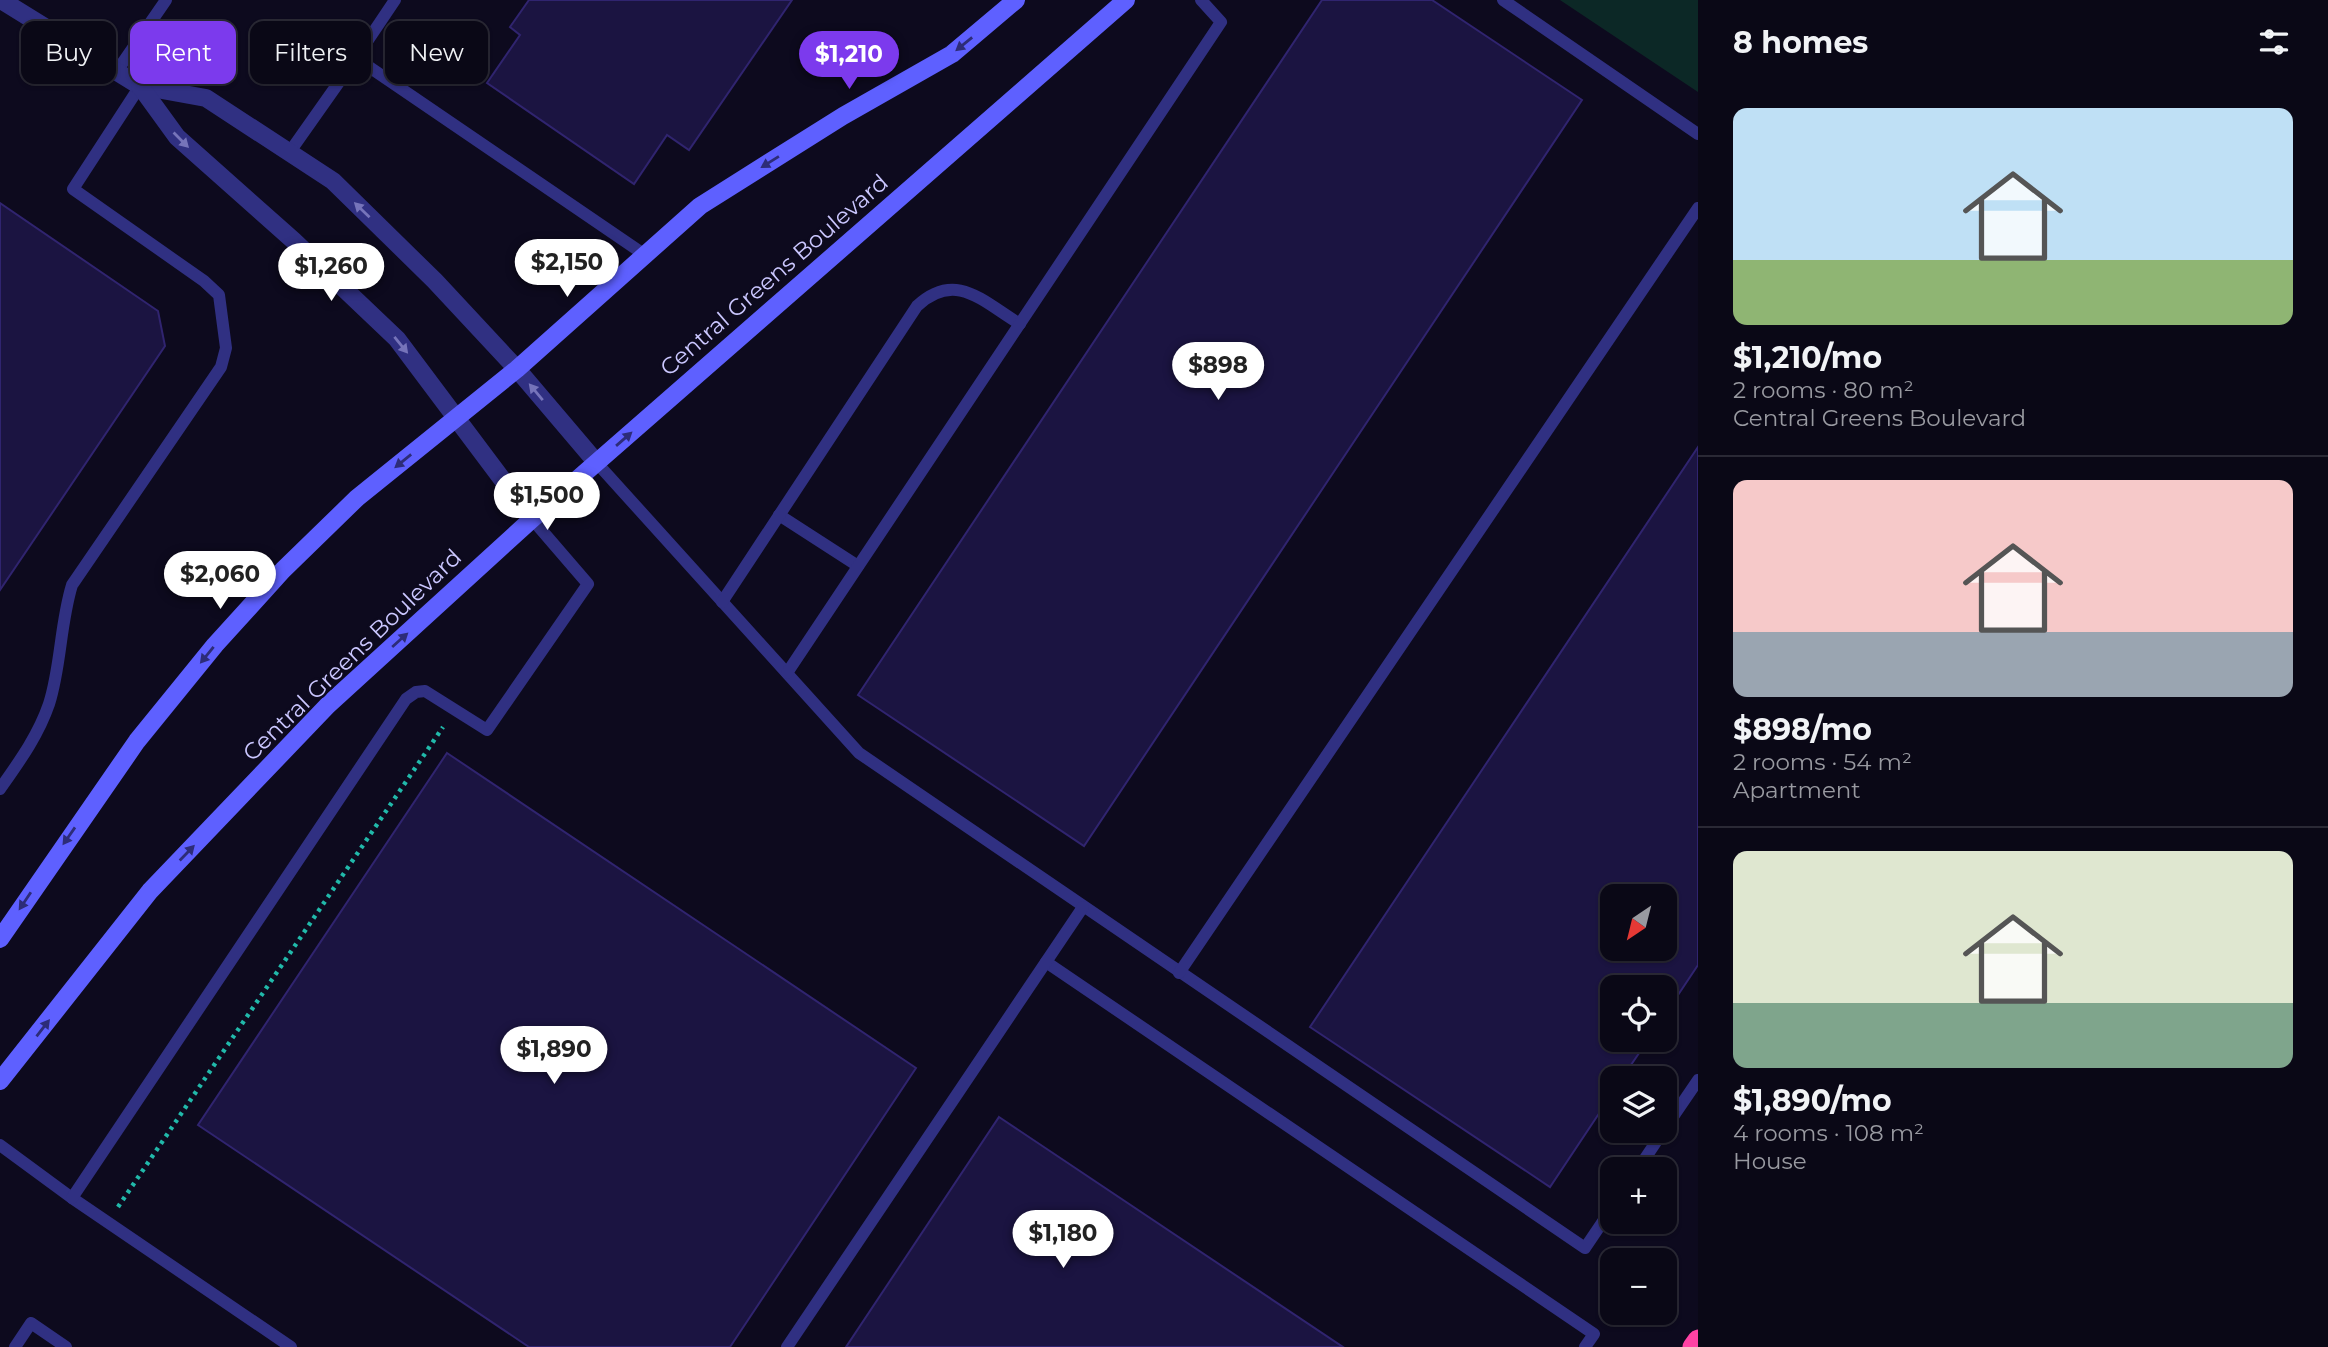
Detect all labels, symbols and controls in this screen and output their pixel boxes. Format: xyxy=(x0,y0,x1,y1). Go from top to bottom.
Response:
chip: Buy xyxy=(21,21,116,84)
chip: Rent xyxy=(130,21,236,84)
chip: Filters xyxy=(250,21,371,84)
chip: New xyxy=(385,21,488,84)
icon: filters xyxy=(2255,23,2293,61)
text: 8 homes xyxy=(1733,24,1868,61)
pin: $1,210 xyxy=(792,32,906,91)
one-way arrow xyxy=(956,36,973,51)
text: $1,210 xyxy=(815,40,883,68)
one-way arrow xyxy=(173,132,190,149)
icon: home xyxy=(1950,153,2076,279)
one-way arrow xyxy=(760,156,779,169)
street label: Central Greens Boulevard xyxy=(654,168,894,382)
one-way arrow xyxy=(354,202,371,218)
pin: $2,150 xyxy=(510,240,624,299)
pin: $1,260 xyxy=(274,244,388,303)
text: $2,150 xyxy=(531,248,603,276)
text: $1,260 xyxy=(294,252,368,280)
one-way arrow xyxy=(393,336,408,354)
text: $1,210/mo xyxy=(1733,339,1882,376)
pin: $898 xyxy=(1177,342,1259,402)
text: $898 xyxy=(1188,351,1248,379)
text: 2 rooms · 80 m² xyxy=(1733,376,1914,404)
one-way arrow xyxy=(529,383,544,400)
text: Central Greens Boulevard xyxy=(1733,404,2026,432)
one-way arrow xyxy=(615,432,632,447)
one-way arrow xyxy=(394,454,412,468)
pin: $1,500 xyxy=(490,472,604,532)
text: $1,500 xyxy=(510,481,584,509)
icon: home xyxy=(1950,525,2076,651)
street label: Central Greens Boulevard xyxy=(237,543,467,767)
pin: $2,060 xyxy=(163,552,277,611)
text: $2,060 xyxy=(180,560,260,588)
one-way arrow xyxy=(391,632,408,648)
one-way arrow xyxy=(199,646,214,664)
text: $898/mo xyxy=(1733,711,1872,748)
text: 2 rooms · 54 m² xyxy=(1733,748,1912,776)
text: Apartment xyxy=(1733,776,1861,804)
one-way arrow xyxy=(62,827,76,845)
one-way arrow xyxy=(179,844,196,861)
north arrow xyxy=(1600,884,1676,961)
map controls xyxy=(1600,884,1677,1325)
one-way arrow xyxy=(19,892,32,911)
icon: home xyxy=(1950,896,2076,1022)
button: locate xyxy=(1600,975,1677,1052)
one-way arrow xyxy=(35,1019,49,1037)
pin: $1,890 xyxy=(497,1026,611,1086)
text: $1,890 xyxy=(516,1035,592,1063)
button: layers xyxy=(1600,1066,1677,1143)
text: $1,890/mo xyxy=(1733,1082,1892,1119)
text: 4 rooms · 108 m² xyxy=(1733,1119,1924,1147)
text: House xyxy=(1733,1147,1807,1175)
button: + xyxy=(1600,1157,1677,1234)
pin: $1,180 xyxy=(1006,1210,1120,1270)
text: $1,180 xyxy=(1029,1219,1097,1247)
button: − xyxy=(1600,1248,1677,1325)

